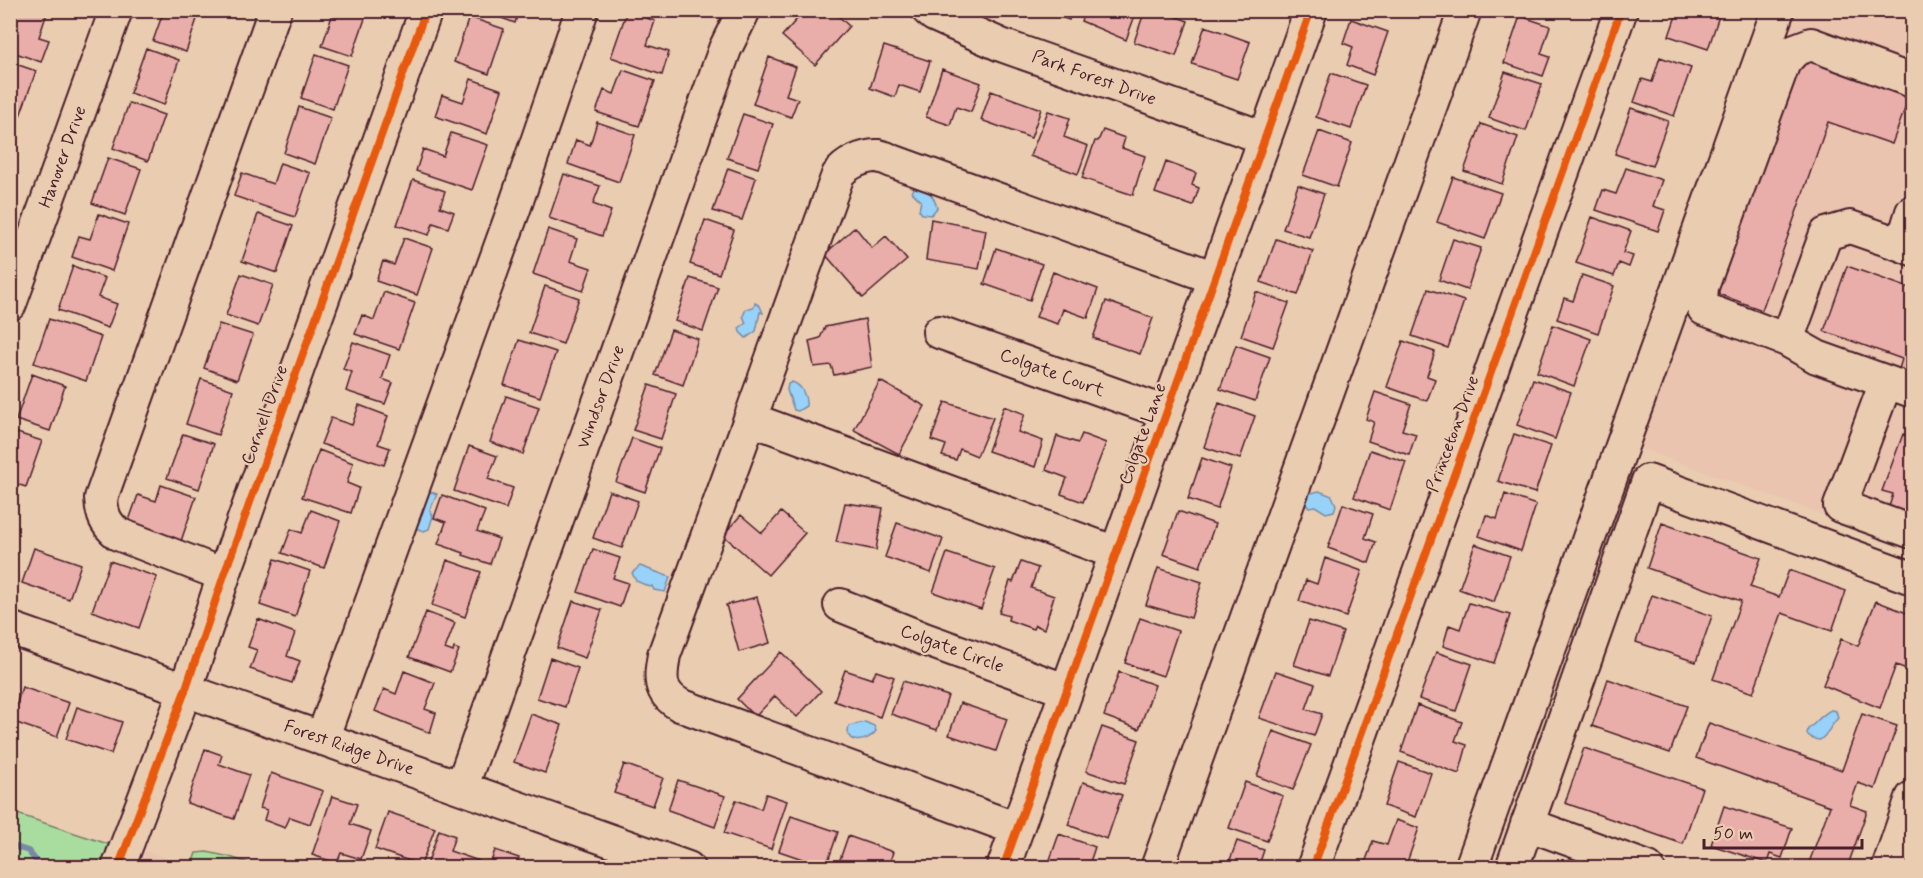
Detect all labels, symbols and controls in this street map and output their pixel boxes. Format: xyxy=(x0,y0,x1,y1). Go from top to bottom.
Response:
street label: Park Forest Drive xyxy=(1029,44,1159,112)
street label: Hanover Drive xyxy=(33,103,93,211)
street label: Windsor Drive xyxy=(571,342,631,452)
street label: Colgate Court xyxy=(996,343,1108,404)
street label: Cornell Drive xyxy=(236,362,294,468)
street label: Princeton Drive xyxy=(1421,372,1485,496)
street label: Colgate Lane xyxy=(1113,380,1173,489)
street label: Colgate Circle xyxy=(896,619,1007,680)
street label: Forest Ridge Drive xyxy=(280,714,418,783)
scale bar xyxy=(1704,812,1862,850)
text: 50 m xyxy=(1713,822,1753,846)

